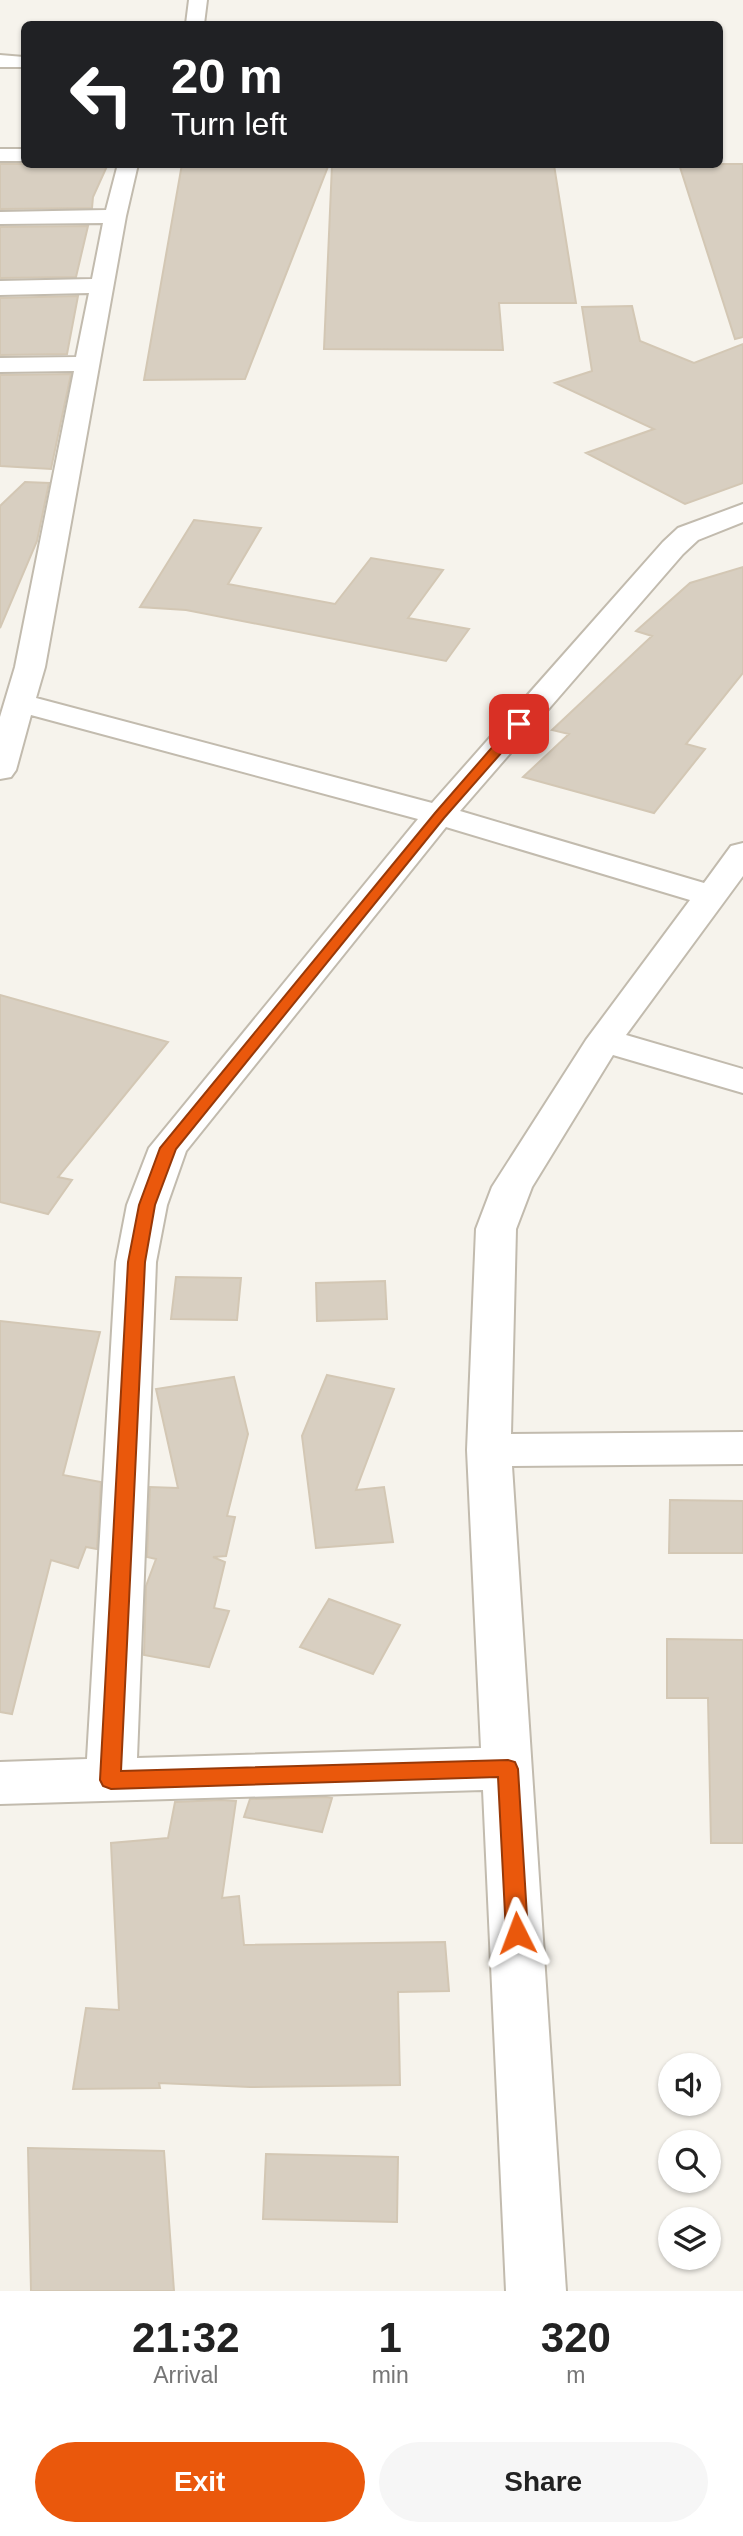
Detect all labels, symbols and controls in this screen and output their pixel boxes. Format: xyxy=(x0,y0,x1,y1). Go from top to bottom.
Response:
icon: left xyxy=(56,49,147,140)
text: 20 m xyxy=(171,49,283,103)
text: Turn left xyxy=(171,106,287,142)
pin xyxy=(489,694,549,754)
icon: arrive xyxy=(500,705,538,743)
position arrow xyxy=(480,1896,554,1970)
map controls xyxy=(658,2053,721,2270)
button: sound xyxy=(658,2053,721,2116)
button: search xyxy=(658,2130,721,2193)
button: layers xyxy=(658,2207,721,2270)
text: 21:32 xyxy=(132,2314,240,2361)
text: 1 xyxy=(378,2314,402,2361)
text: 320 xyxy=(541,2314,611,2361)
text: Arrival xyxy=(153,2362,218,2388)
text: min xyxy=(372,2362,409,2388)
text: m xyxy=(566,2362,585,2388)
button: Exit xyxy=(35,2442,365,2522)
button: Share xyxy=(379,2442,708,2522)

